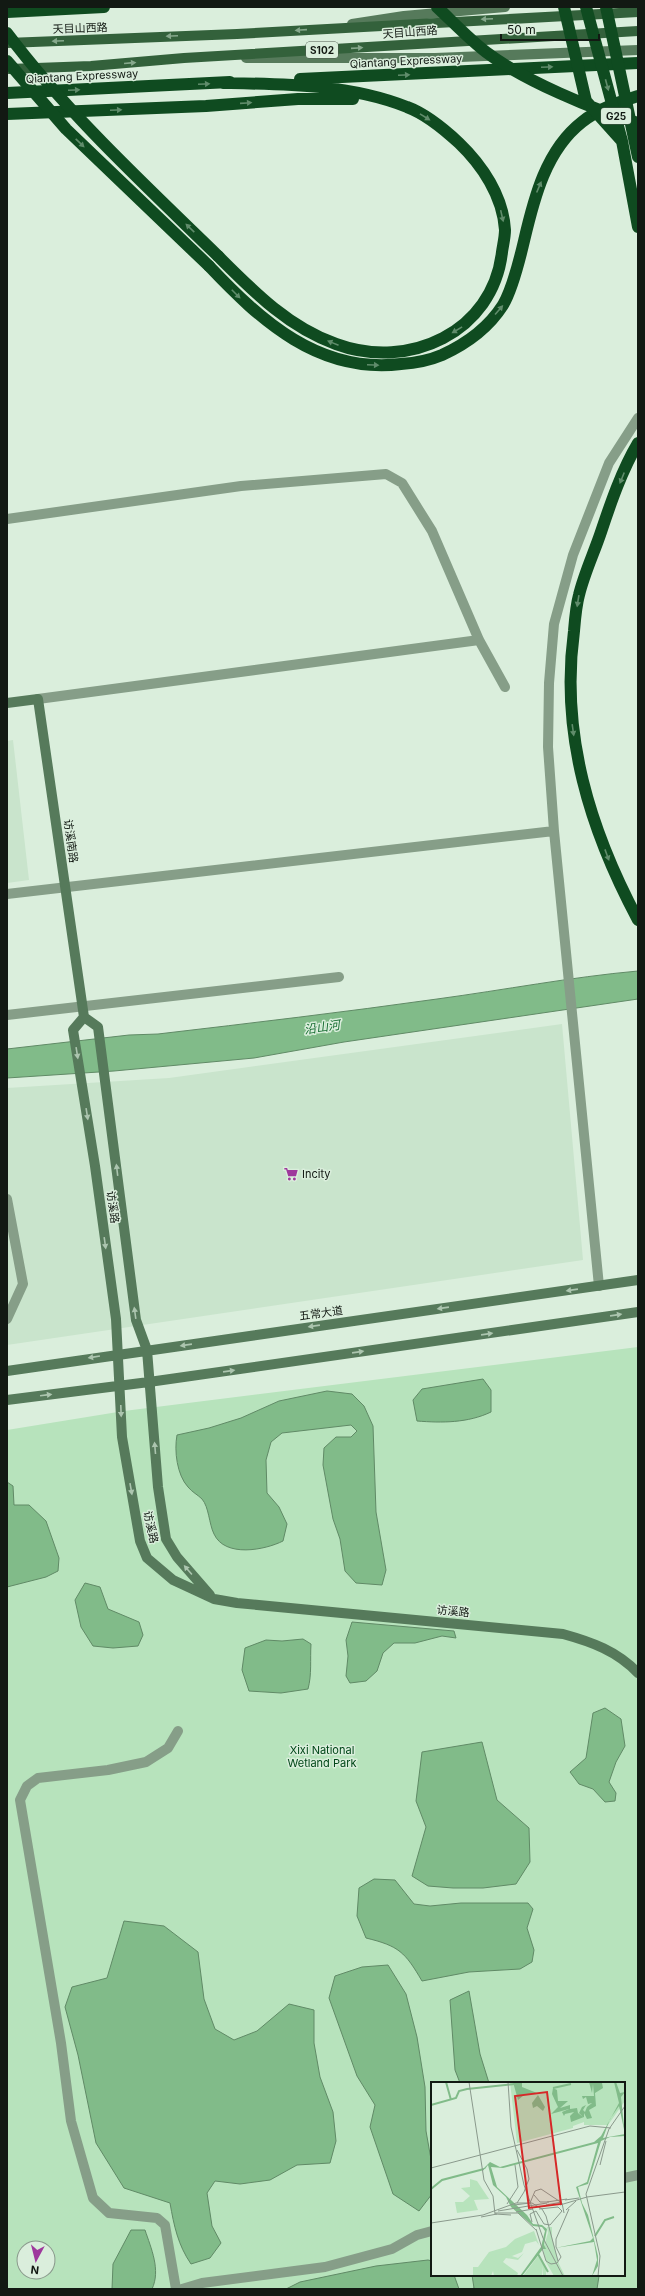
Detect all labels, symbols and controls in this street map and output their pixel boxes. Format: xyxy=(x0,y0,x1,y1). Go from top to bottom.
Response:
one-way arrow xyxy=(481,16,493,23)
scale bar xyxy=(501,16,599,42)
street label: 天目山西路 xyxy=(52,20,108,36)
text: 50 m xyxy=(507,22,536,37)
street label: 天目山西路 xyxy=(382,23,438,41)
one-way arrow xyxy=(295,26,307,33)
one-way arrow xyxy=(166,33,178,40)
one-way arrow xyxy=(51,38,64,44)
road number: S102 xyxy=(306,42,338,58)
one-way arrow xyxy=(351,44,363,51)
street label: Qiantang Expressway xyxy=(349,51,463,71)
one-way arrow xyxy=(124,60,136,66)
one-way arrow xyxy=(541,63,553,70)
street label: Qiantang Expressway xyxy=(25,66,139,86)
one-way arrow xyxy=(398,71,410,78)
one-way arrow xyxy=(604,79,610,91)
one-way arrow xyxy=(198,80,210,87)
one-way arrow xyxy=(68,87,81,93)
one-way arrow xyxy=(240,100,252,107)
one-way arrow xyxy=(110,106,122,113)
road number: G25 xyxy=(601,108,631,124)
one-way arrow xyxy=(420,113,430,121)
one-way arrow xyxy=(75,138,85,147)
one-way arrow xyxy=(536,182,542,193)
one-way arrow xyxy=(499,210,505,222)
one-way arrow xyxy=(185,223,195,233)
one-way arrow xyxy=(231,289,241,299)
one-way arrow xyxy=(494,305,503,315)
one-way arrow xyxy=(452,326,462,334)
one-way arrow xyxy=(327,339,339,346)
one-way arrow xyxy=(367,362,379,369)
one-way arrow xyxy=(618,473,624,485)
one-way arrow xyxy=(575,595,581,607)
one-way arrow xyxy=(570,724,576,736)
street label: 访溪南路 xyxy=(61,818,81,864)
one-way arrow xyxy=(604,849,610,861)
water label: 沿山河 xyxy=(303,1017,343,1037)
one-way arrow xyxy=(74,1047,80,1059)
one-way arrow xyxy=(84,1108,90,1120)
one-way arrow xyxy=(114,1164,120,1176)
supermarket icon: Incity xyxy=(283,1166,299,1182)
place label: Incity xyxy=(302,1167,330,1181)
street label: 访溪路 xyxy=(104,1190,122,1224)
one-way arrow xyxy=(102,1237,109,1249)
one-way arrow xyxy=(566,1287,578,1293)
street label: 五常大道 xyxy=(298,1303,344,1323)
one-way arrow xyxy=(437,1305,449,1311)
one-way arrow xyxy=(132,1307,138,1319)
one-way arrow xyxy=(609,1312,622,1318)
one-way arrow xyxy=(308,1323,320,1329)
one-way arrow xyxy=(481,1331,493,1337)
one-way arrow xyxy=(180,1342,192,1348)
one-way arrow xyxy=(352,1349,364,1355)
one-way arrow xyxy=(88,1354,100,1360)
one-way arrow xyxy=(223,1368,236,1374)
one-way arrow xyxy=(40,1392,52,1398)
one-way arrow xyxy=(118,1405,125,1417)
one-way arrow xyxy=(151,1442,158,1454)
one-way arrow xyxy=(129,1483,135,1495)
street label: 访溪路 xyxy=(140,1509,162,1545)
one-way arrow xyxy=(184,1565,193,1575)
street label: 访溪路 xyxy=(436,1603,470,1619)
park label: Xixi National Wetland Park xyxy=(287,1743,357,1770)
inset map xyxy=(431,2082,625,2276)
north arrow xyxy=(16,2240,56,2280)
text: N xyxy=(30,2262,40,2277)

